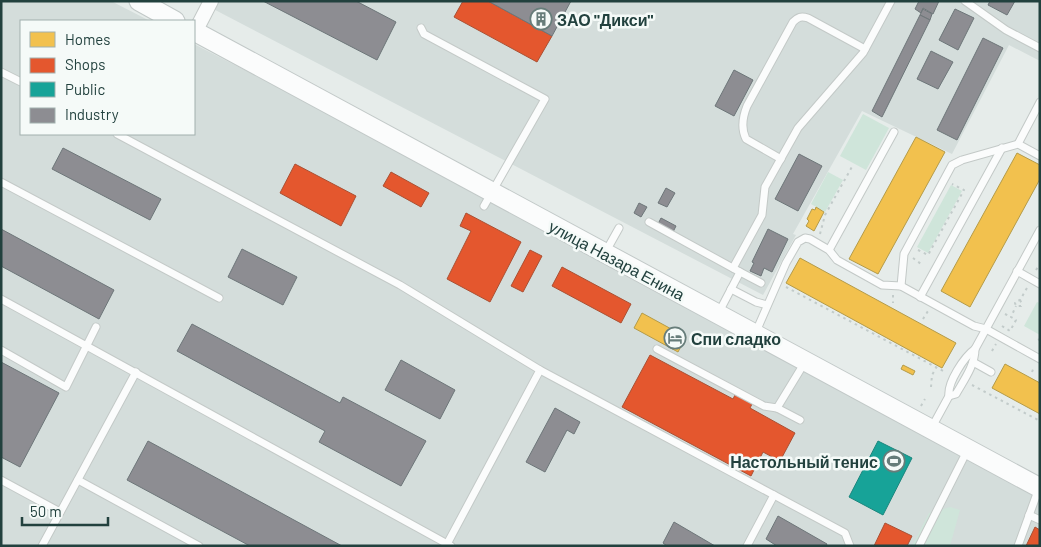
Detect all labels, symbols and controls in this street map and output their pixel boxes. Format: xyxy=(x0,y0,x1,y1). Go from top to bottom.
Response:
building icon: ЗАО "Дикси" xyxy=(529,7,553,31)
place label: ЗАО "Дикси" xyxy=(557,10,654,29)
legend xyxy=(20,20,195,135)
text: Homes xyxy=(65,30,110,48)
text: Shops xyxy=(65,55,105,73)
text: Public xyxy=(65,80,105,98)
text: Industry xyxy=(65,105,119,123)
street label: улица Назара Енина xyxy=(546,216,688,304)
hotel icon: Спи сладко xyxy=(663,326,687,350)
place label: Спи сладко xyxy=(691,329,781,348)
sports icon: Настольный тенис xyxy=(882,449,906,473)
place label: Настольный тенис xyxy=(730,452,878,471)
scale bar xyxy=(22,494,109,526)
text: 50 m xyxy=(30,502,62,520)

